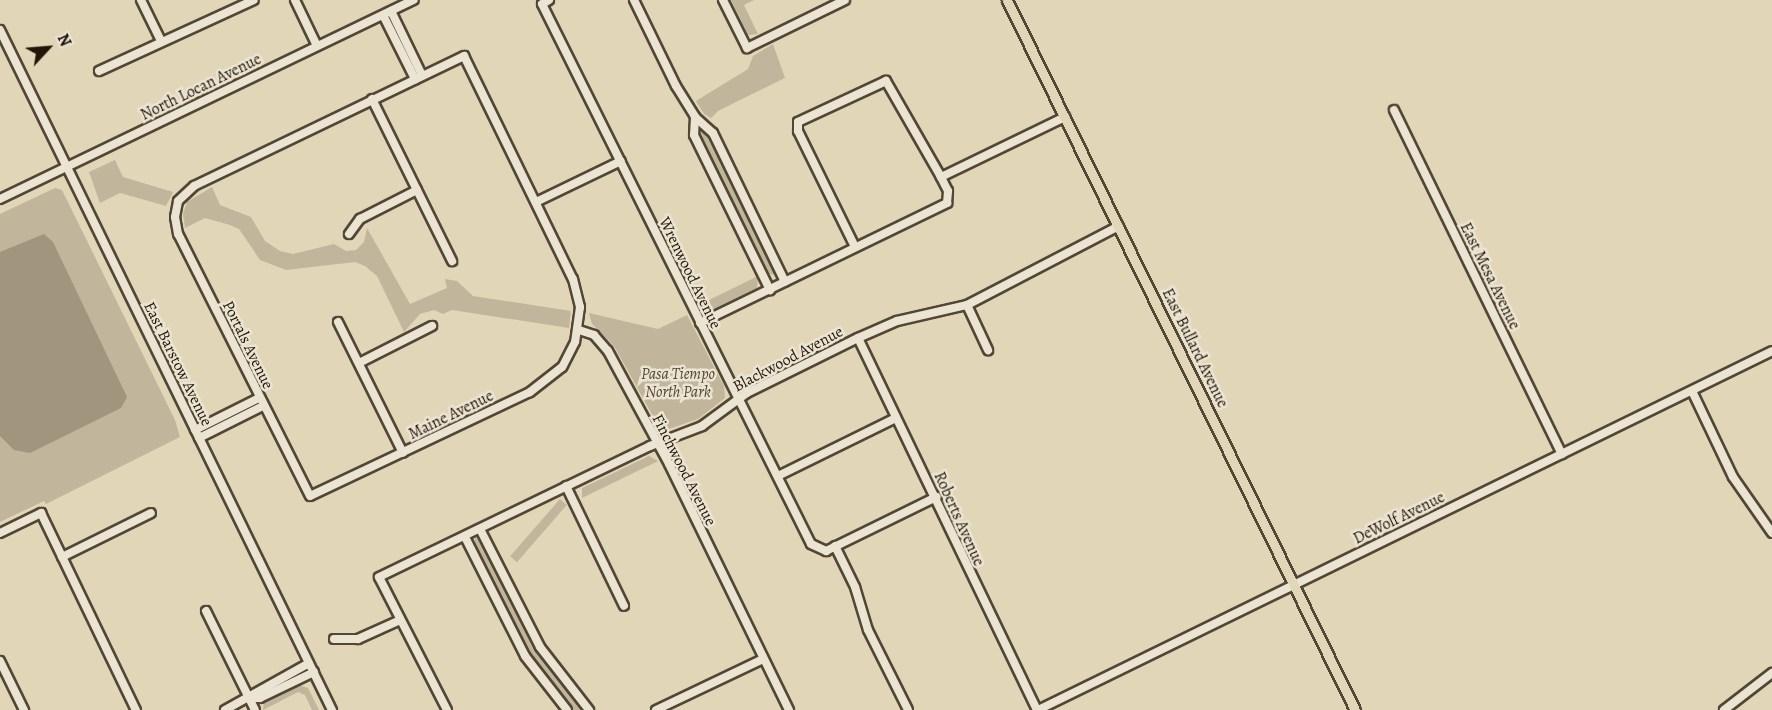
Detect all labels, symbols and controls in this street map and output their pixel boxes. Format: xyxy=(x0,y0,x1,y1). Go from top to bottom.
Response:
north arrow xyxy=(18,18,78,78)
text: N xyxy=(52,30,77,50)
street label: North Locan Avenue xyxy=(137,49,265,125)
street label: Wrenwood Avenue xyxy=(655,214,725,332)
street label: East Mesa Avenue xyxy=(1456,219,1524,333)
street label: East Bullard Avenue xyxy=(1158,285,1232,411)
street label: Portals Avenue xyxy=(218,298,278,392)
street label: East Barstow Avenue xyxy=(140,299,216,429)
street label: Blackwood Avenue xyxy=(730,322,846,396)
park label: Pasa Tiempo North Park xyxy=(641,364,715,402)
street label: Maine Avenue xyxy=(405,386,497,444)
street label: Finchwood Avenue xyxy=(648,411,720,529)
street label: Roberts Avenue xyxy=(930,469,988,569)
street label: DeWolf Avenue xyxy=(1350,488,1448,548)

